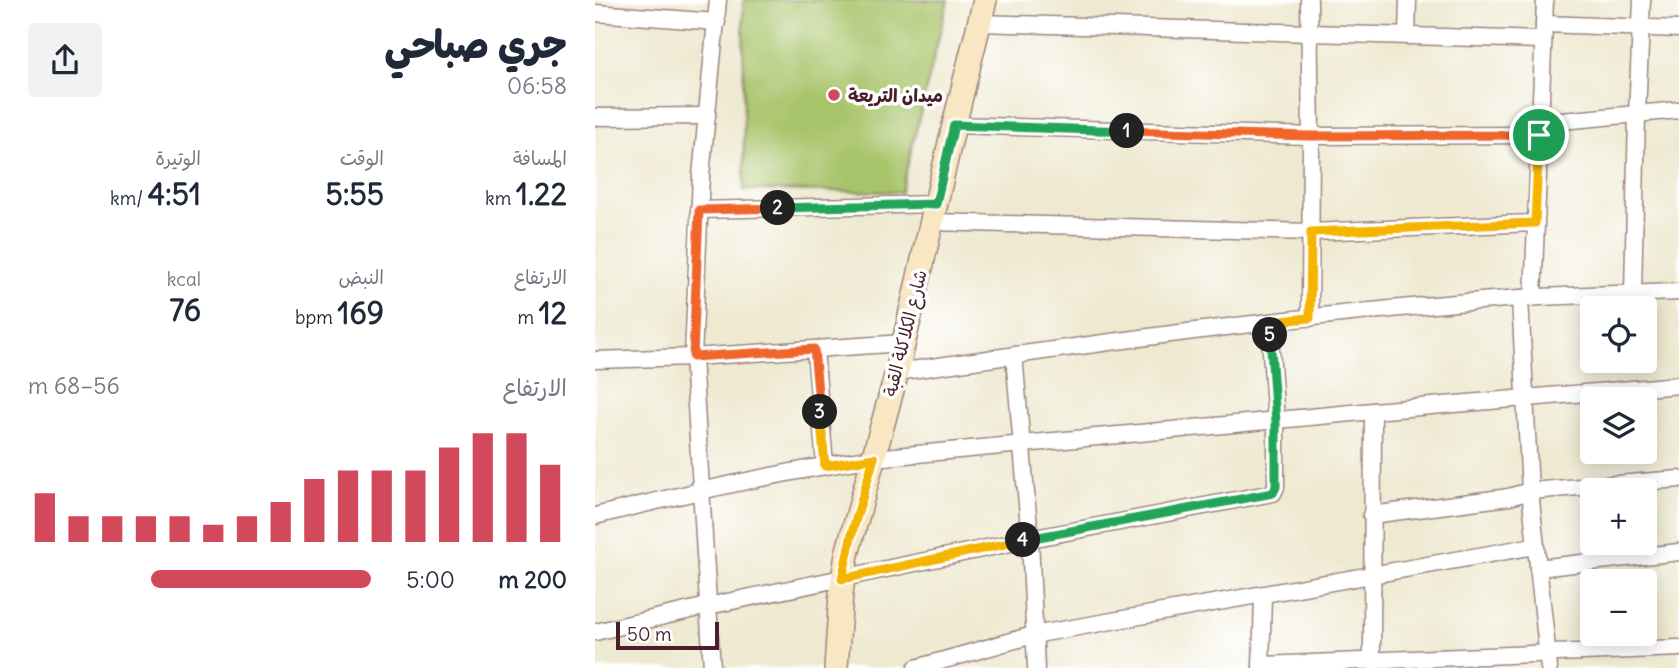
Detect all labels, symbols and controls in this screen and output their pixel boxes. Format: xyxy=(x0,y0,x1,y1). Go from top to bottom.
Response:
text: جري صباحي xyxy=(385,21,567,68)
button: share xyxy=(28,23,102,97)
text: 06:58 xyxy=(507,71,567,100)
place label: ميدان التريعة xyxy=(848,84,943,107)
marker: ميدان التريعة xyxy=(826,87,842,103)
pin xyxy=(1509,105,1569,165)
pin: 1 xyxy=(1109,114,1145,148)
icon: arrive xyxy=(1520,116,1558,154)
text: 1 xyxy=(1123,118,1130,142)
text: الوتيرة xyxy=(155,146,201,170)
text: الوقت xyxy=(340,146,384,170)
text: المسافة xyxy=(513,146,567,170)
text: 4:51 xyxy=(148,175,201,213)
text: 5:55 xyxy=(325,175,384,213)
text: 1.22 xyxy=(516,175,567,213)
text: /km xyxy=(110,186,148,210)
text: km xyxy=(485,186,516,210)
pin: 2 xyxy=(761,190,795,226)
text: 2 xyxy=(772,195,783,219)
text: النبض xyxy=(339,265,384,289)
text: الارتفاع xyxy=(514,265,567,289)
text: kcal xyxy=(167,267,201,291)
street label: شارع الكلاكلة القبة xyxy=(878,267,933,399)
text: 76 xyxy=(169,291,201,329)
text: 169 xyxy=(338,294,384,332)
text: 12 xyxy=(539,294,567,332)
map controls xyxy=(1580,296,1657,646)
button: locate xyxy=(1580,296,1657,373)
text: bpm xyxy=(295,305,338,329)
text: m xyxy=(517,305,539,329)
pin: 5 xyxy=(1253,318,1287,352)
text: 5 xyxy=(1264,322,1275,346)
text: 56–68 m xyxy=(28,371,120,400)
text: الارتفاع xyxy=(503,373,567,402)
button: layers xyxy=(1580,387,1657,464)
pin: 3 xyxy=(803,394,838,430)
text: 3 xyxy=(814,399,825,423)
button: + xyxy=(1580,478,1657,555)
pin: 4 xyxy=(1005,522,1041,558)
text: 4 xyxy=(1017,527,1028,551)
text: 5:00 xyxy=(406,565,455,594)
text: 200 m xyxy=(498,565,567,594)
button: − xyxy=(1580,569,1657,646)
scale bar xyxy=(616,619,719,651)
text: 50 m xyxy=(627,622,672,646)

